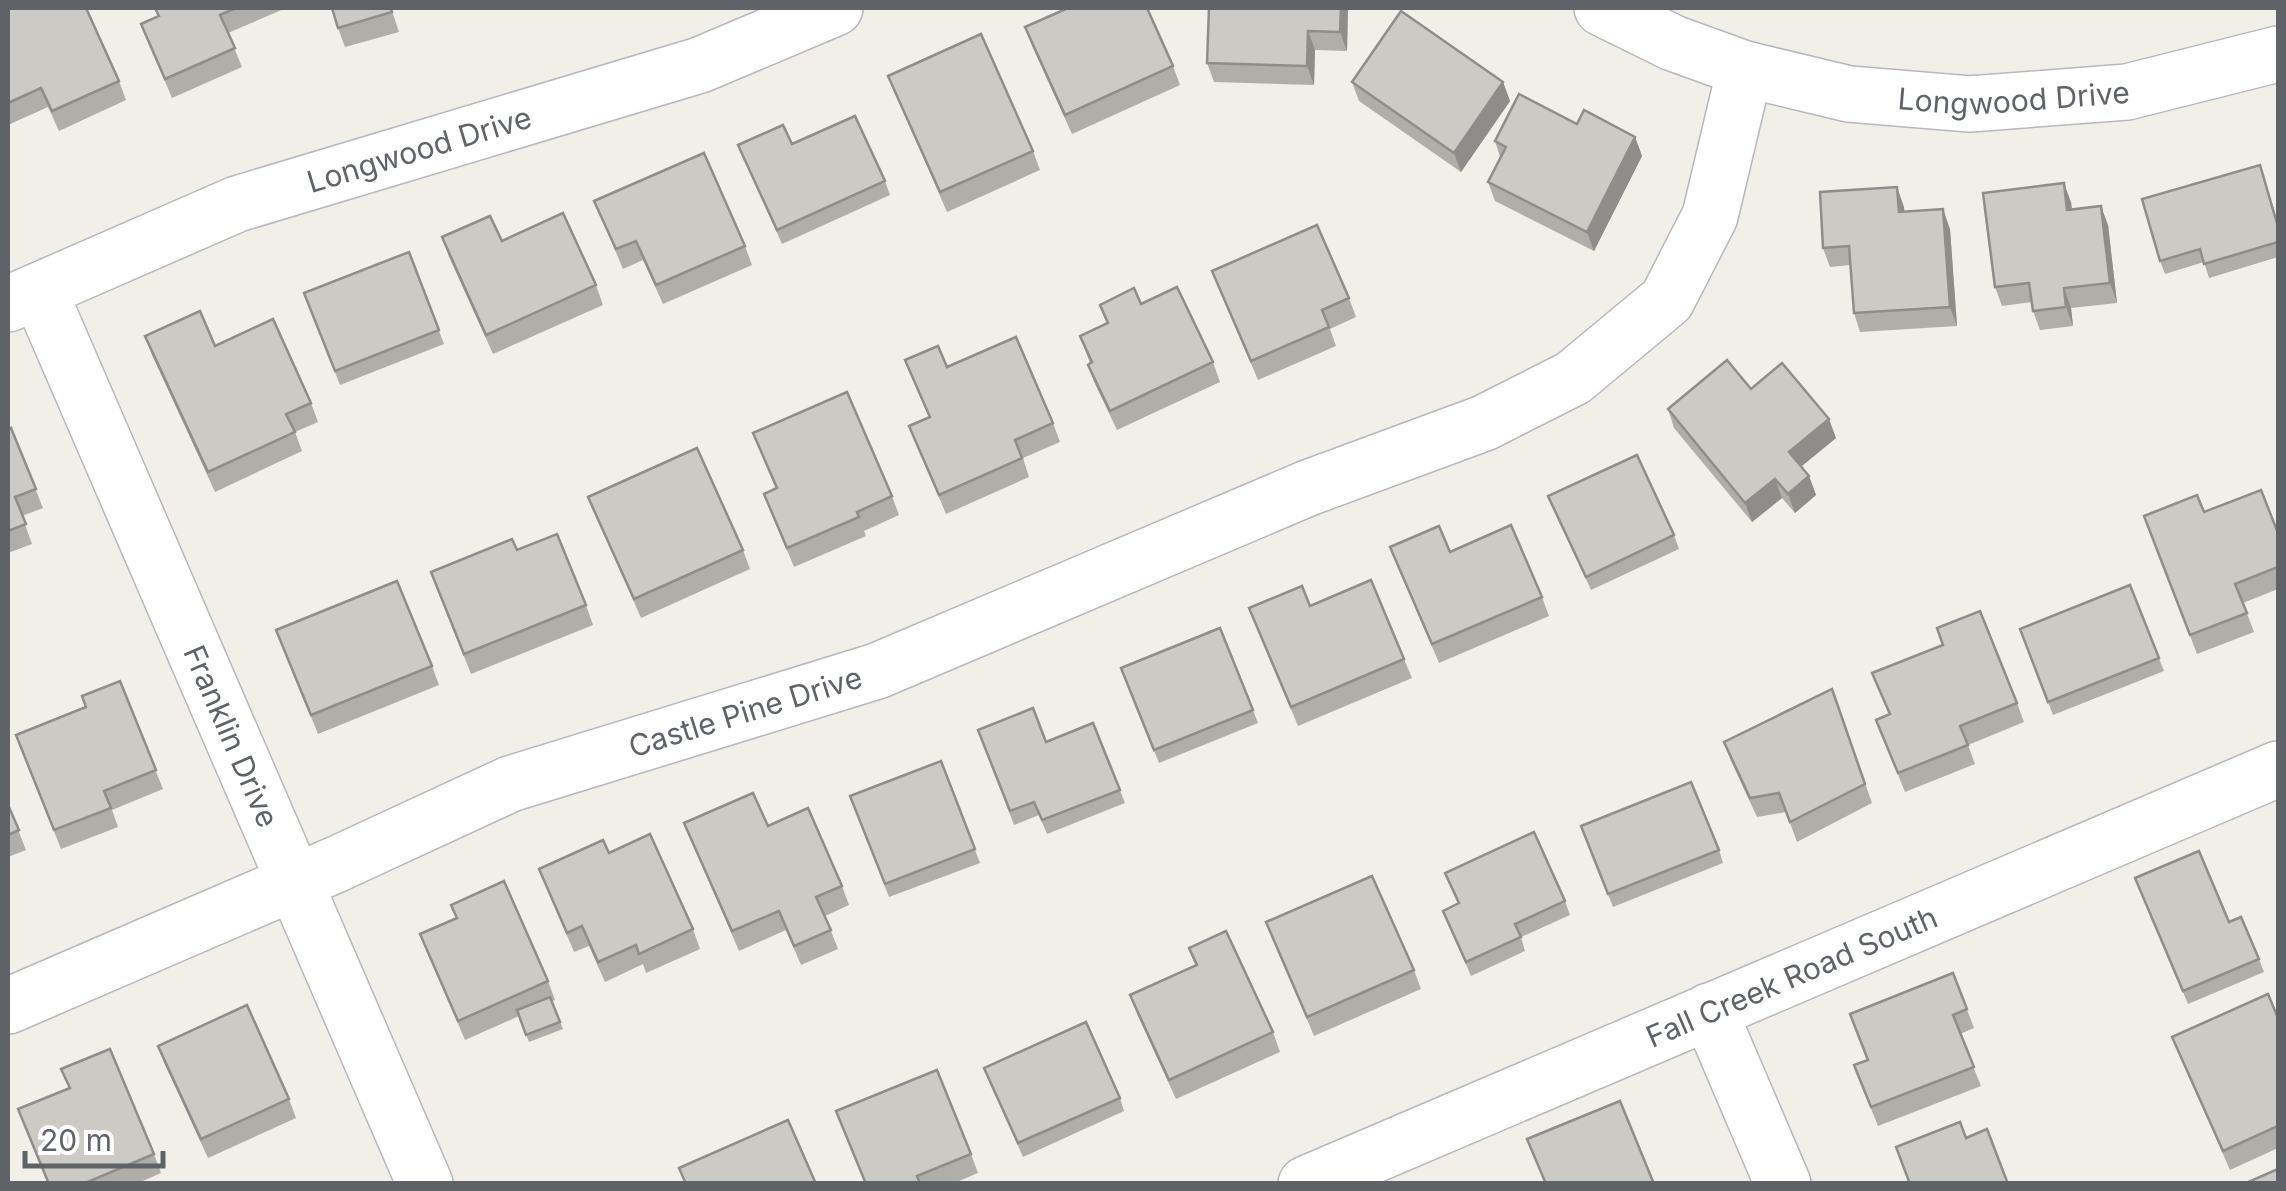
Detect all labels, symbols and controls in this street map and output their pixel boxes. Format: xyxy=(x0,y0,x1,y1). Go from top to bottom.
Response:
street label: Longwood Drive xyxy=(1896,74,2131,122)
street label: Longwood Drive xyxy=(303,99,536,200)
street label: Franklin Drive xyxy=(176,640,287,833)
street label: Castle Pine Drive xyxy=(624,659,866,764)
street label: Fall Creek Road South xyxy=(1641,899,1943,1055)
scale bar xyxy=(25,1106,162,1168)
text: 20 m xyxy=(40,1122,112,1158)

